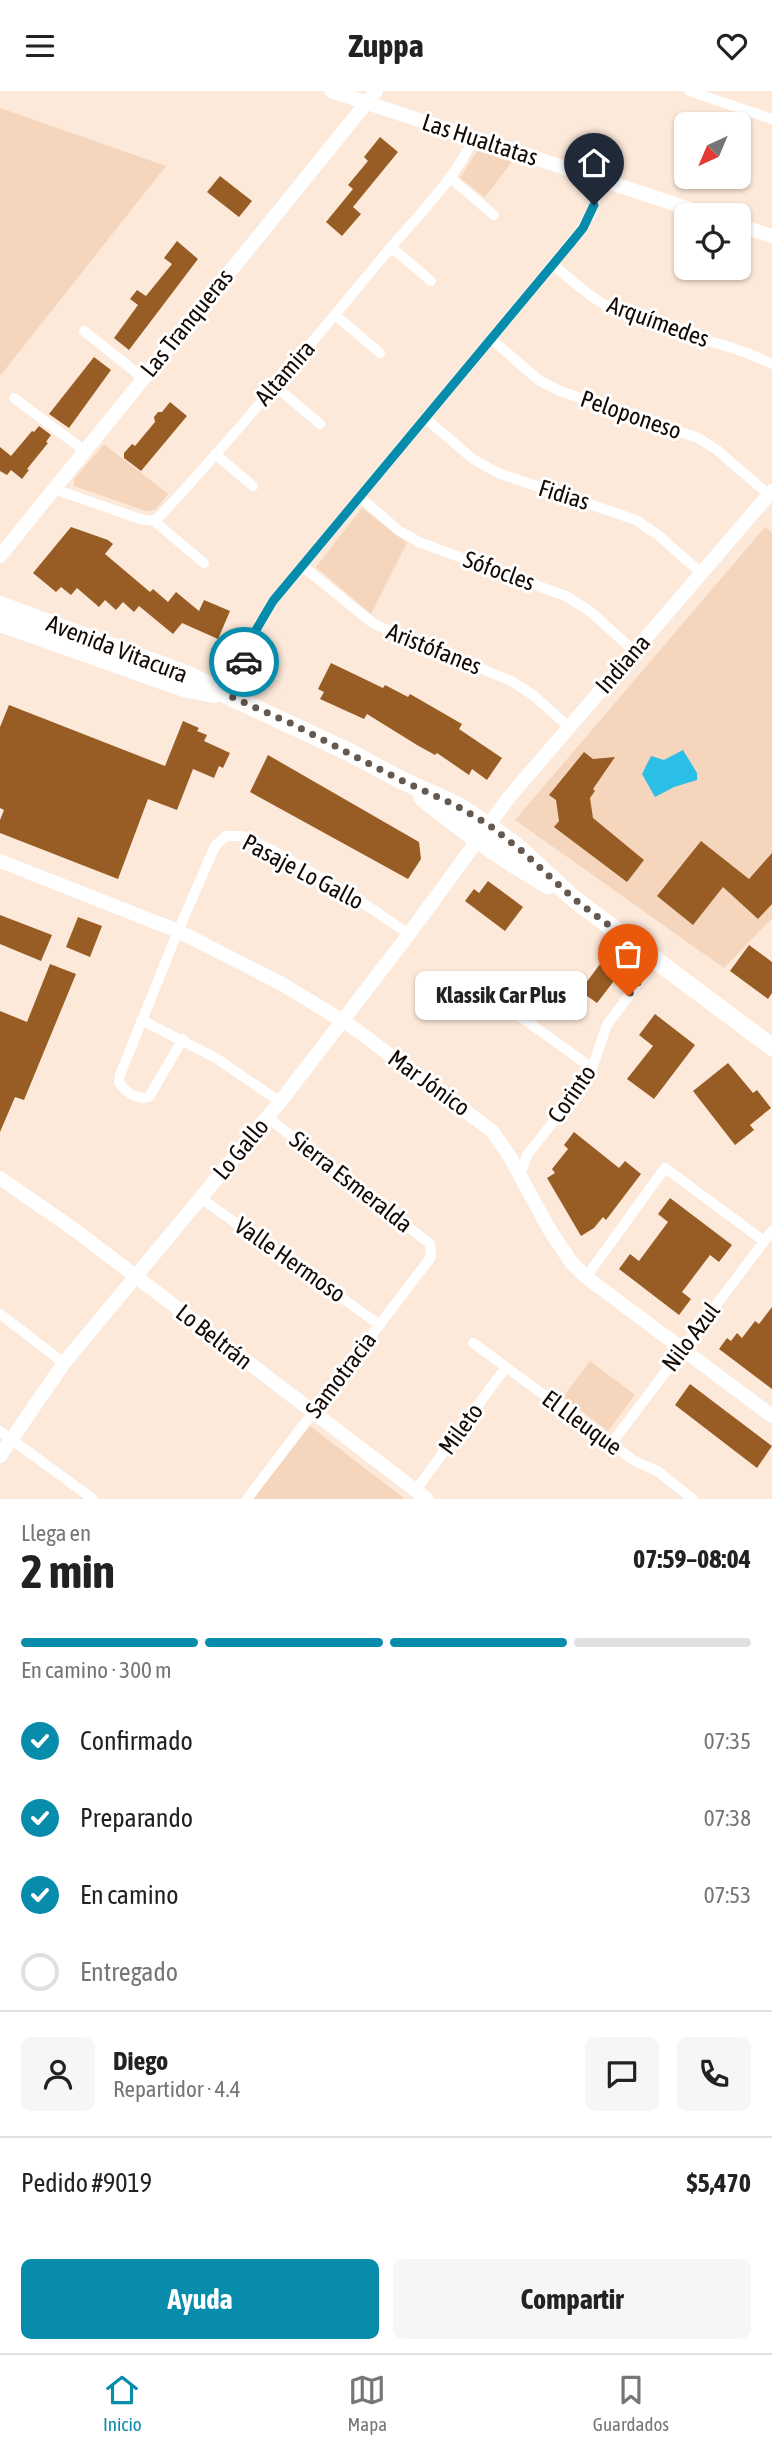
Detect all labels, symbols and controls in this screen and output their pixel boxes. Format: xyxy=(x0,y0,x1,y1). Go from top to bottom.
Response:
icon: menu xyxy=(21,27,59,65)
text: Zuppa xyxy=(348,27,424,64)
icon: heart xyxy=(713,27,751,65)
street label: Las Hualtatas xyxy=(419,108,541,171)
north arrow xyxy=(674,112,751,189)
map controls xyxy=(674,112,751,280)
pin xyxy=(564,133,624,205)
icon: home xyxy=(575,144,613,182)
button: locate xyxy=(674,203,751,280)
street label: Las Tranqueras xyxy=(135,263,238,382)
street label: Arquímedes xyxy=(604,291,713,352)
street label: Altamira xyxy=(249,335,320,410)
street label: Peloponeso xyxy=(577,385,685,444)
street label: Fidias xyxy=(535,474,593,515)
street label: Sófocles xyxy=(460,545,538,596)
street label: Avenida Vitacura xyxy=(43,609,192,688)
street label: Aristófanes xyxy=(383,617,485,680)
courier xyxy=(209,627,279,697)
street label: Indiana xyxy=(590,629,655,698)
icon: car xyxy=(225,643,263,681)
street label: Pasaje Lo Gallo xyxy=(238,828,368,915)
pin xyxy=(598,924,658,996)
icon: bag xyxy=(609,935,647,973)
callout: Klassik Car Plus xyxy=(414,971,586,1021)
text: Klassik Car Plus xyxy=(436,982,566,1008)
street label: Mar Jónico xyxy=(383,1044,475,1121)
street label: Corinto xyxy=(542,1060,601,1128)
street label: Lo Gallo xyxy=(207,1113,274,1185)
street label: Sierra Esmeralda xyxy=(285,1125,418,1238)
street label: Valle Hermoso xyxy=(230,1212,351,1308)
street label: Nilo Azul xyxy=(656,1297,725,1376)
street label: Lo Beltrán xyxy=(171,1299,258,1375)
street label: Samotracia xyxy=(300,1327,381,1423)
street label: El Lleuque xyxy=(537,1385,627,1460)
street label: Mileto xyxy=(433,1398,488,1460)
text: Llega en xyxy=(21,1520,91,1546)
text: 07:59–08:04 xyxy=(633,1544,751,1574)
text: 2 min xyxy=(21,1545,115,1598)
text: En camino · 300 m xyxy=(21,1657,172,1683)
icon: check xyxy=(21,1722,59,1760)
text: Confirmado xyxy=(80,1726,193,1756)
text: 07:35 xyxy=(704,1728,751,1754)
icon: check xyxy=(21,1799,59,1837)
text: Preparando xyxy=(80,1803,193,1833)
text: 07:38 xyxy=(704,1805,751,1831)
icon: check xyxy=(21,1876,59,1914)
text: En camino xyxy=(80,1880,179,1910)
text: 07:53 xyxy=(704,1882,751,1908)
text: Entregado xyxy=(80,1957,178,1987)
button: person xyxy=(21,2037,95,2111)
button: chat xyxy=(585,2037,659,2111)
button: phone xyxy=(677,2037,751,2111)
text: Diego xyxy=(113,2046,168,2076)
text: Repartidor · 4.4 xyxy=(113,2076,240,2102)
text: Pedido #9019 xyxy=(21,2168,152,2198)
text: $5,470 xyxy=(687,2168,751,2198)
button: Ayuda xyxy=(21,2259,379,2339)
button: Compartir xyxy=(393,2259,751,2339)
tab: Inicio xyxy=(103,2371,142,2435)
tab: Mapa xyxy=(348,2371,387,2435)
tab: Guardados xyxy=(593,2371,669,2435)

